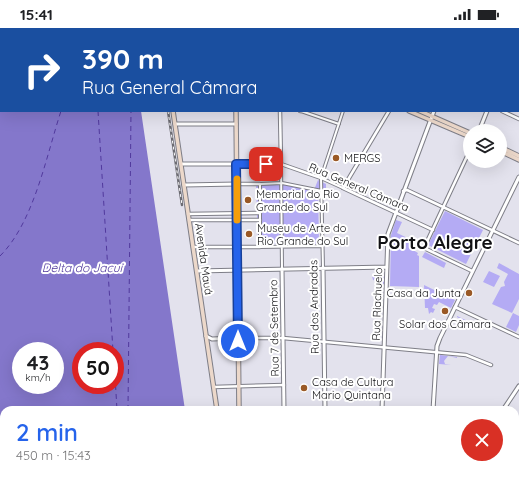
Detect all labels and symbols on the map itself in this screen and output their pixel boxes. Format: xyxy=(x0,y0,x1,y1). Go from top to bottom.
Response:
pin xyxy=(249,147,283,181)
place label: MERGS xyxy=(344,151,380,165)
marker: MERGS xyxy=(331,153,341,163)
street label: Rua General Câmara xyxy=(307,160,411,214)
place label: Memorial do Rio Grande do Sul xyxy=(256,187,340,214)
marker: Memorial do Rio Grande do Sul xyxy=(243,195,253,205)
place label: Museu de Arte do Rio Grande do Sul xyxy=(257,221,348,248)
street label: Avenida Mauá xyxy=(192,222,216,296)
marker: Museu de Arte do Rio Grande do Sul xyxy=(244,229,254,239)
district label: Porto Alegre xyxy=(377,230,493,254)
water label: Delta do Jacuí xyxy=(42,260,125,275)
street label: Rua dos Andradas xyxy=(306,260,322,354)
street label: Rua Riachuelo xyxy=(369,267,385,341)
street label: Rua 7 de Setembro xyxy=(266,279,282,377)
place label: Casa da Junta xyxy=(387,286,461,300)
marker: Casa da Junta xyxy=(464,288,474,298)
marker: Solar dos Câmara xyxy=(440,306,450,316)
place label: Solar dos Câmara xyxy=(399,317,491,331)
position arrow xyxy=(217,320,259,362)
speed limit sign: 50 xyxy=(72,342,124,394)
place label: Casa de Cultura Mario Quintana xyxy=(312,375,393,402)
marker: Casa de Cultura Mario Quintana xyxy=(299,383,309,393)

